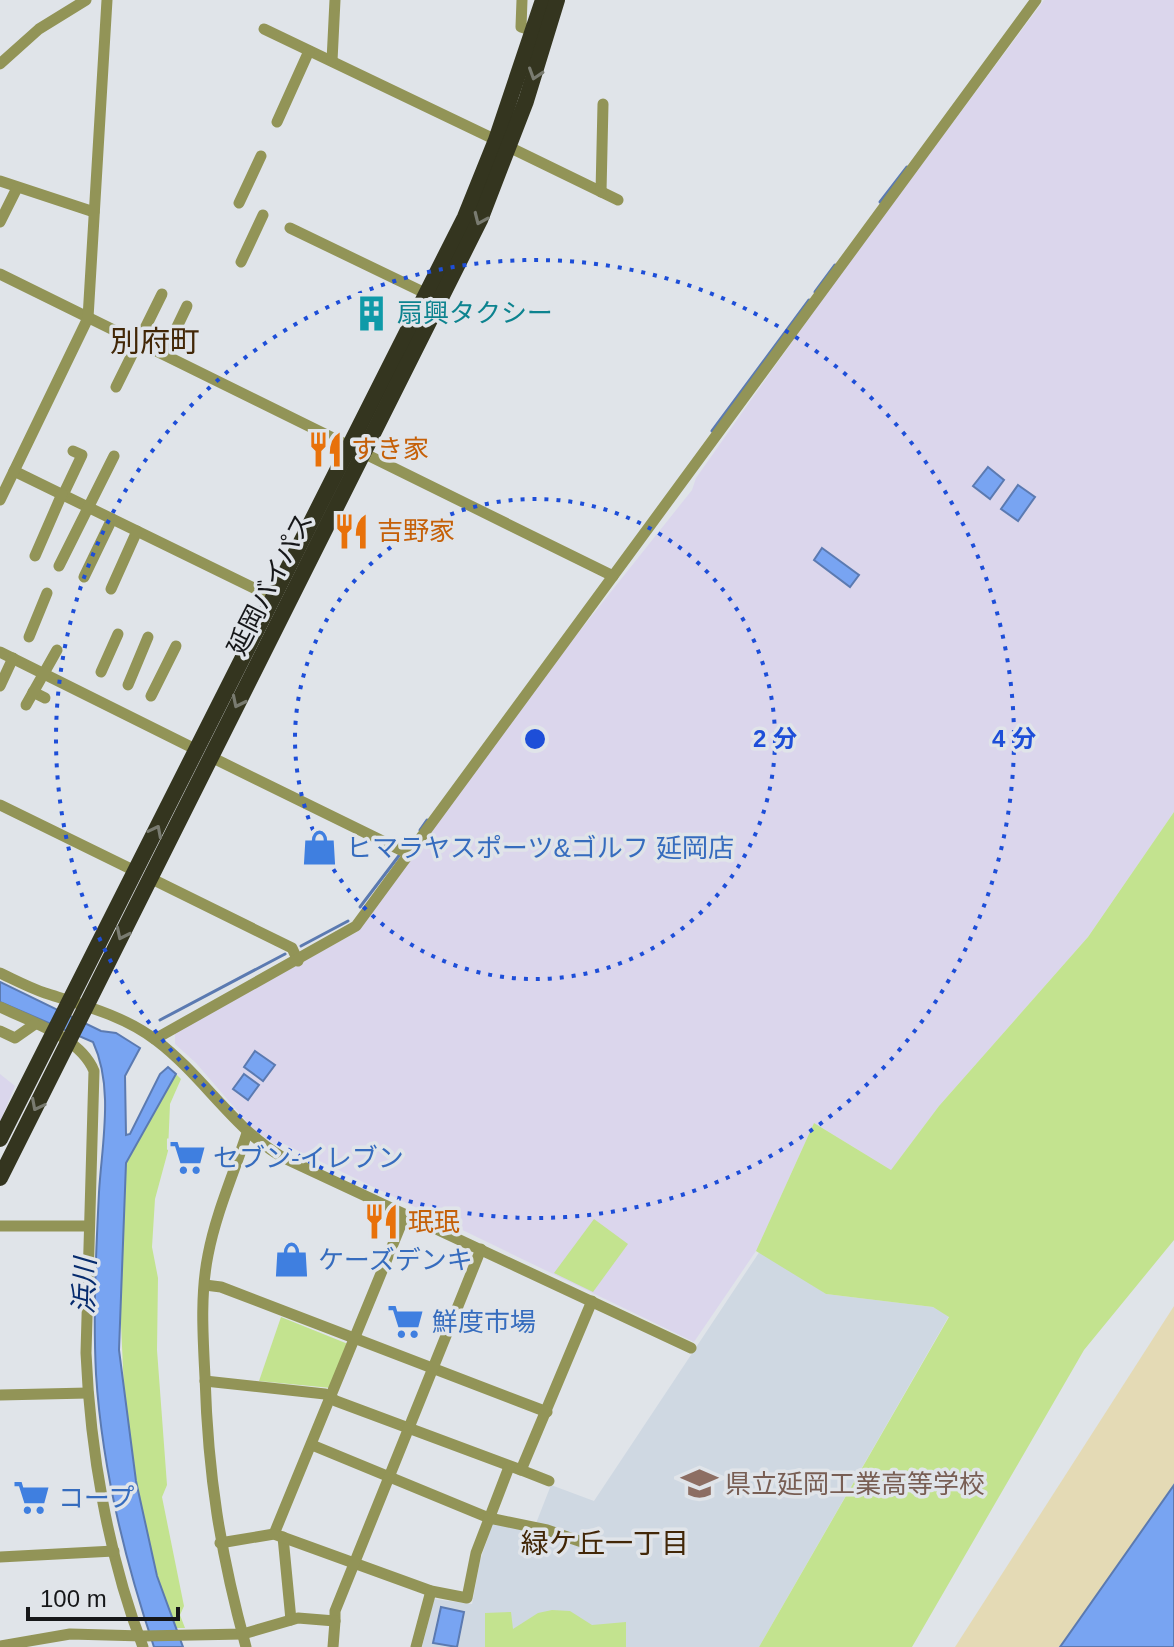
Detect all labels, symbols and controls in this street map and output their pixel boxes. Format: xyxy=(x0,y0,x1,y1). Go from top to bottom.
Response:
one-way arrow xyxy=(528,67,544,80)
one-way arrow xyxy=(474,211,490,225)
building icon: 扇興タクシー xyxy=(352,294,390,332)
place label: 扇興タクシー xyxy=(397,298,553,328)
district label: 別府町 xyxy=(110,325,200,358)
restaurant icon: すき家 xyxy=(306,430,344,468)
place label: すき家 xyxy=(351,434,429,464)
street label: 延岡バイパス xyxy=(221,508,319,660)
restaurant icon: 吉野家 xyxy=(332,512,370,550)
place label: 吉野家 xyxy=(377,516,455,546)
one-way arrow xyxy=(232,693,248,708)
centre of rings xyxy=(521,725,549,753)
text: 2 分 xyxy=(753,725,797,752)
text: 4 分 xyxy=(992,725,1036,752)
one-way arrow xyxy=(146,825,161,839)
shop icon: ヒマラヤスポーツ&ゴルフ 延岡店 xyxy=(301,829,339,867)
place label: ヒマラヤスポーツ&ゴルフ 延岡店 xyxy=(346,833,734,863)
one-way arrow xyxy=(116,926,132,941)
one-way arrow xyxy=(31,1097,47,1112)
supermarket icon: セブン-イレブン xyxy=(168,1139,206,1177)
place label: セブン-イレブン xyxy=(213,1143,404,1173)
restaurant icon: 珉珉 xyxy=(363,1203,401,1241)
place label: 珉珉 xyxy=(408,1207,460,1237)
shop icon: ケーズデンキ xyxy=(273,1241,311,1279)
place label: ケーズデンキ xyxy=(318,1245,473,1275)
water label: 浜川 xyxy=(68,1255,101,1315)
supermarket icon: 鮮度市場 xyxy=(387,1303,425,1341)
place label: 鮮度市場 xyxy=(432,1307,536,1337)
school or university icon: 県立延岡工業高等学校 xyxy=(680,1465,718,1503)
place label: 県立延岡工業高等学校 xyxy=(725,1469,985,1499)
supermarket icon: コープ xyxy=(13,1479,51,1517)
place label: コープ xyxy=(58,1483,134,1513)
district label: 緑ケ丘一丁目 xyxy=(521,1528,689,1559)
scale bar xyxy=(28,1571,178,1621)
text: 100 m xyxy=(40,1585,107,1612)

